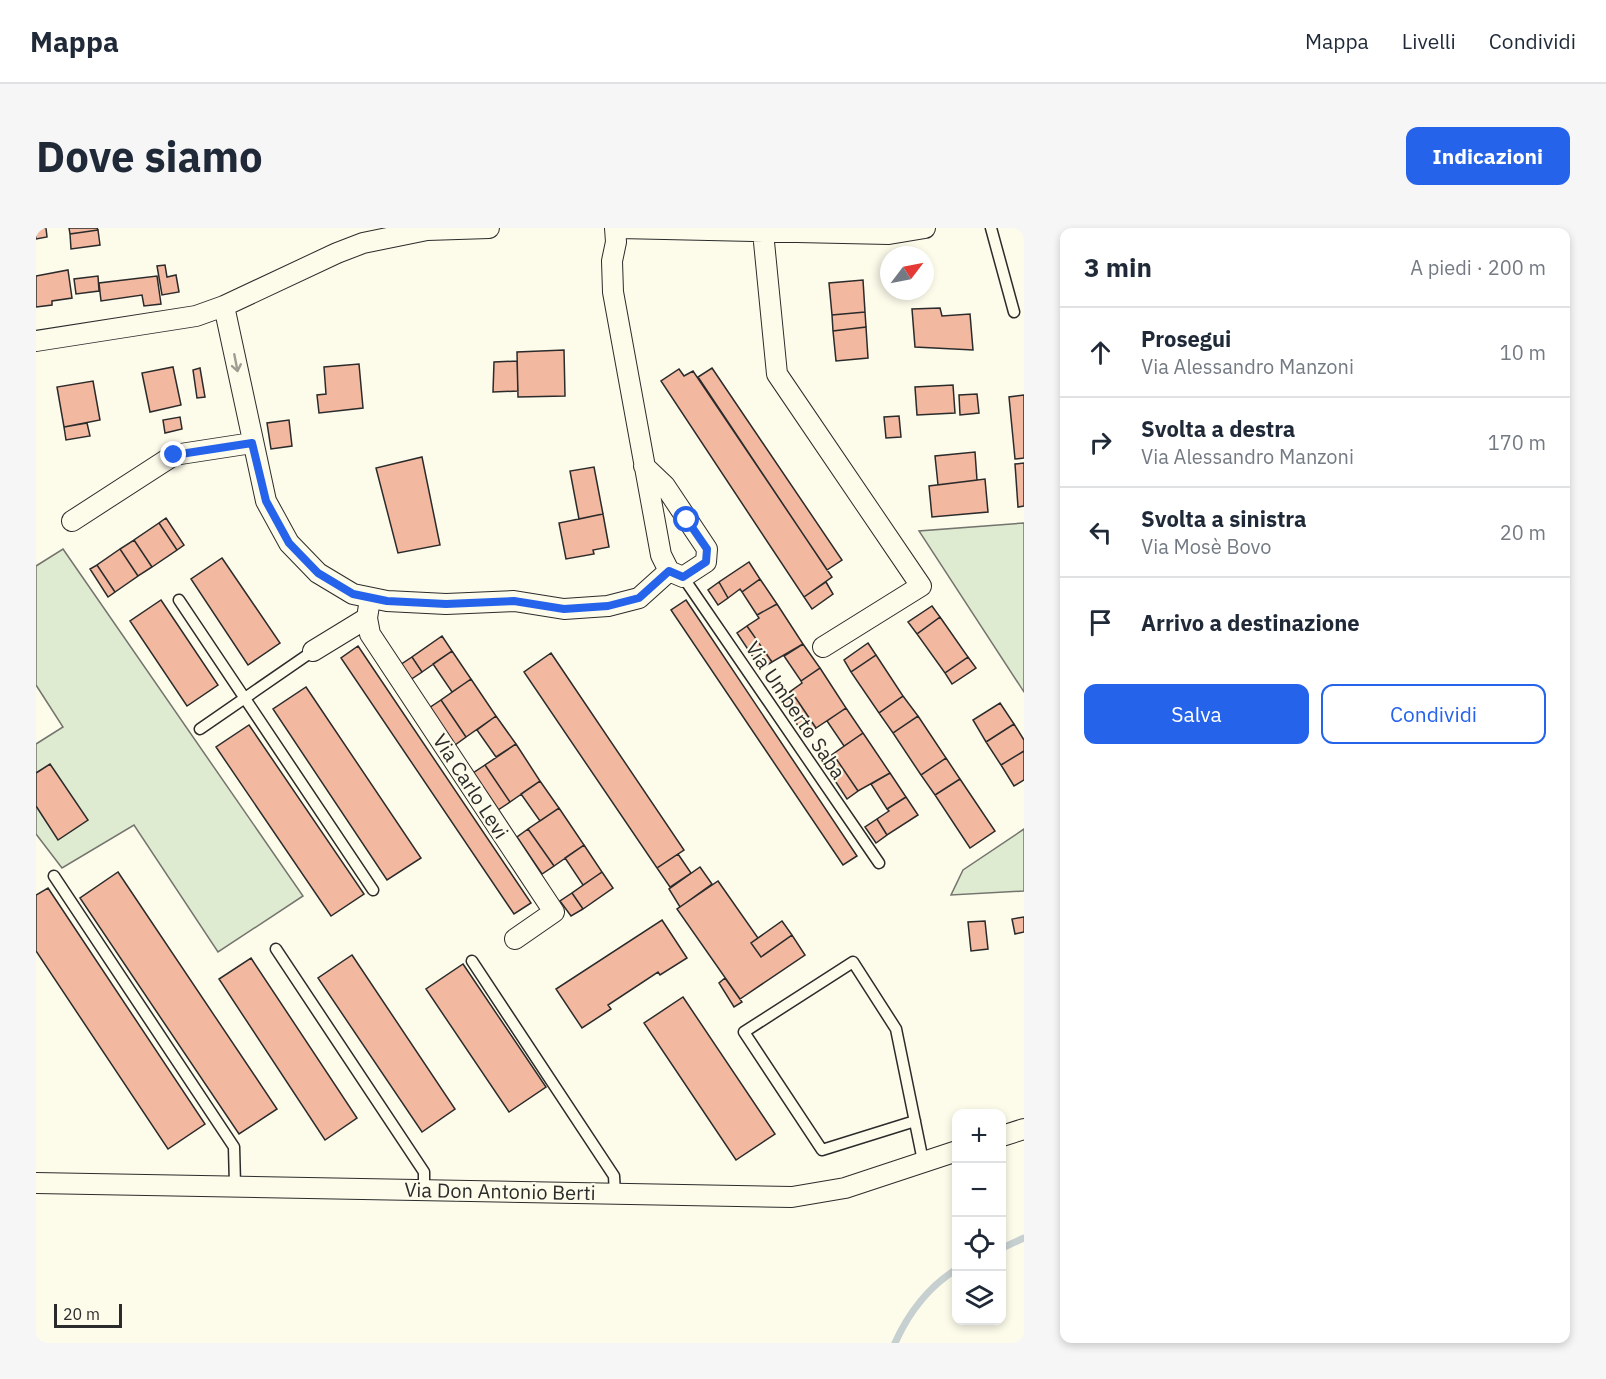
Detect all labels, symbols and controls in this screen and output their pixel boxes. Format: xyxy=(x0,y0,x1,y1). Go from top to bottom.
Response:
text: Mappa xyxy=(30,23,119,60)
text: Mappa xyxy=(1305,27,1369,55)
text: Livelli xyxy=(1402,27,1456,55)
text: Condividi xyxy=(1489,27,1576,55)
button: Indicazioni xyxy=(1406,127,1570,185)
text: Dove siamo xyxy=(36,129,263,184)
north arrow xyxy=(880,246,934,300)
text: 3 min xyxy=(1084,250,1152,284)
text: A piedi · 200 m xyxy=(1410,254,1546,281)
text: Prosegui xyxy=(1141,324,1231,353)
icon: ahead xyxy=(1084,336,1117,369)
text: 10 m xyxy=(1500,339,1546,366)
one-way arrow xyxy=(231,353,242,372)
text: Via Alessandro Manzoni xyxy=(1141,353,1354,380)
text: Svolta a destra xyxy=(1141,414,1295,443)
icon: right xyxy=(1084,426,1117,459)
text: 170 m xyxy=(1488,429,1546,456)
route end xyxy=(160,441,186,467)
text: Via Alessandro Manzoni xyxy=(1141,443,1354,470)
text: Svolta a sinistra xyxy=(1141,504,1306,533)
route start xyxy=(673,506,699,532)
icon: left xyxy=(1084,516,1117,549)
text: 20 m xyxy=(1500,519,1546,546)
text: Via Mosè Bovo xyxy=(1141,533,1271,560)
icon: arrive xyxy=(1084,606,1117,639)
text: Arrivo a destinazione xyxy=(1141,608,1360,637)
street label: Via Umberto Saba xyxy=(740,636,852,785)
button: Salva xyxy=(1084,684,1309,744)
button: Condividi xyxy=(1321,684,1546,744)
street label: Via Carlo Levi xyxy=(427,728,515,844)
map controls xyxy=(952,1109,1006,1325)
button: + xyxy=(952,1109,1006,1163)
button: − xyxy=(952,1163,1006,1217)
street label: Via Don Antonio Berti xyxy=(404,1176,596,1206)
button: locate xyxy=(952,1217,1006,1271)
button: layers xyxy=(952,1271,1006,1325)
scale bar xyxy=(54,1301,122,1328)
text: 20 m xyxy=(63,1304,100,1324)

